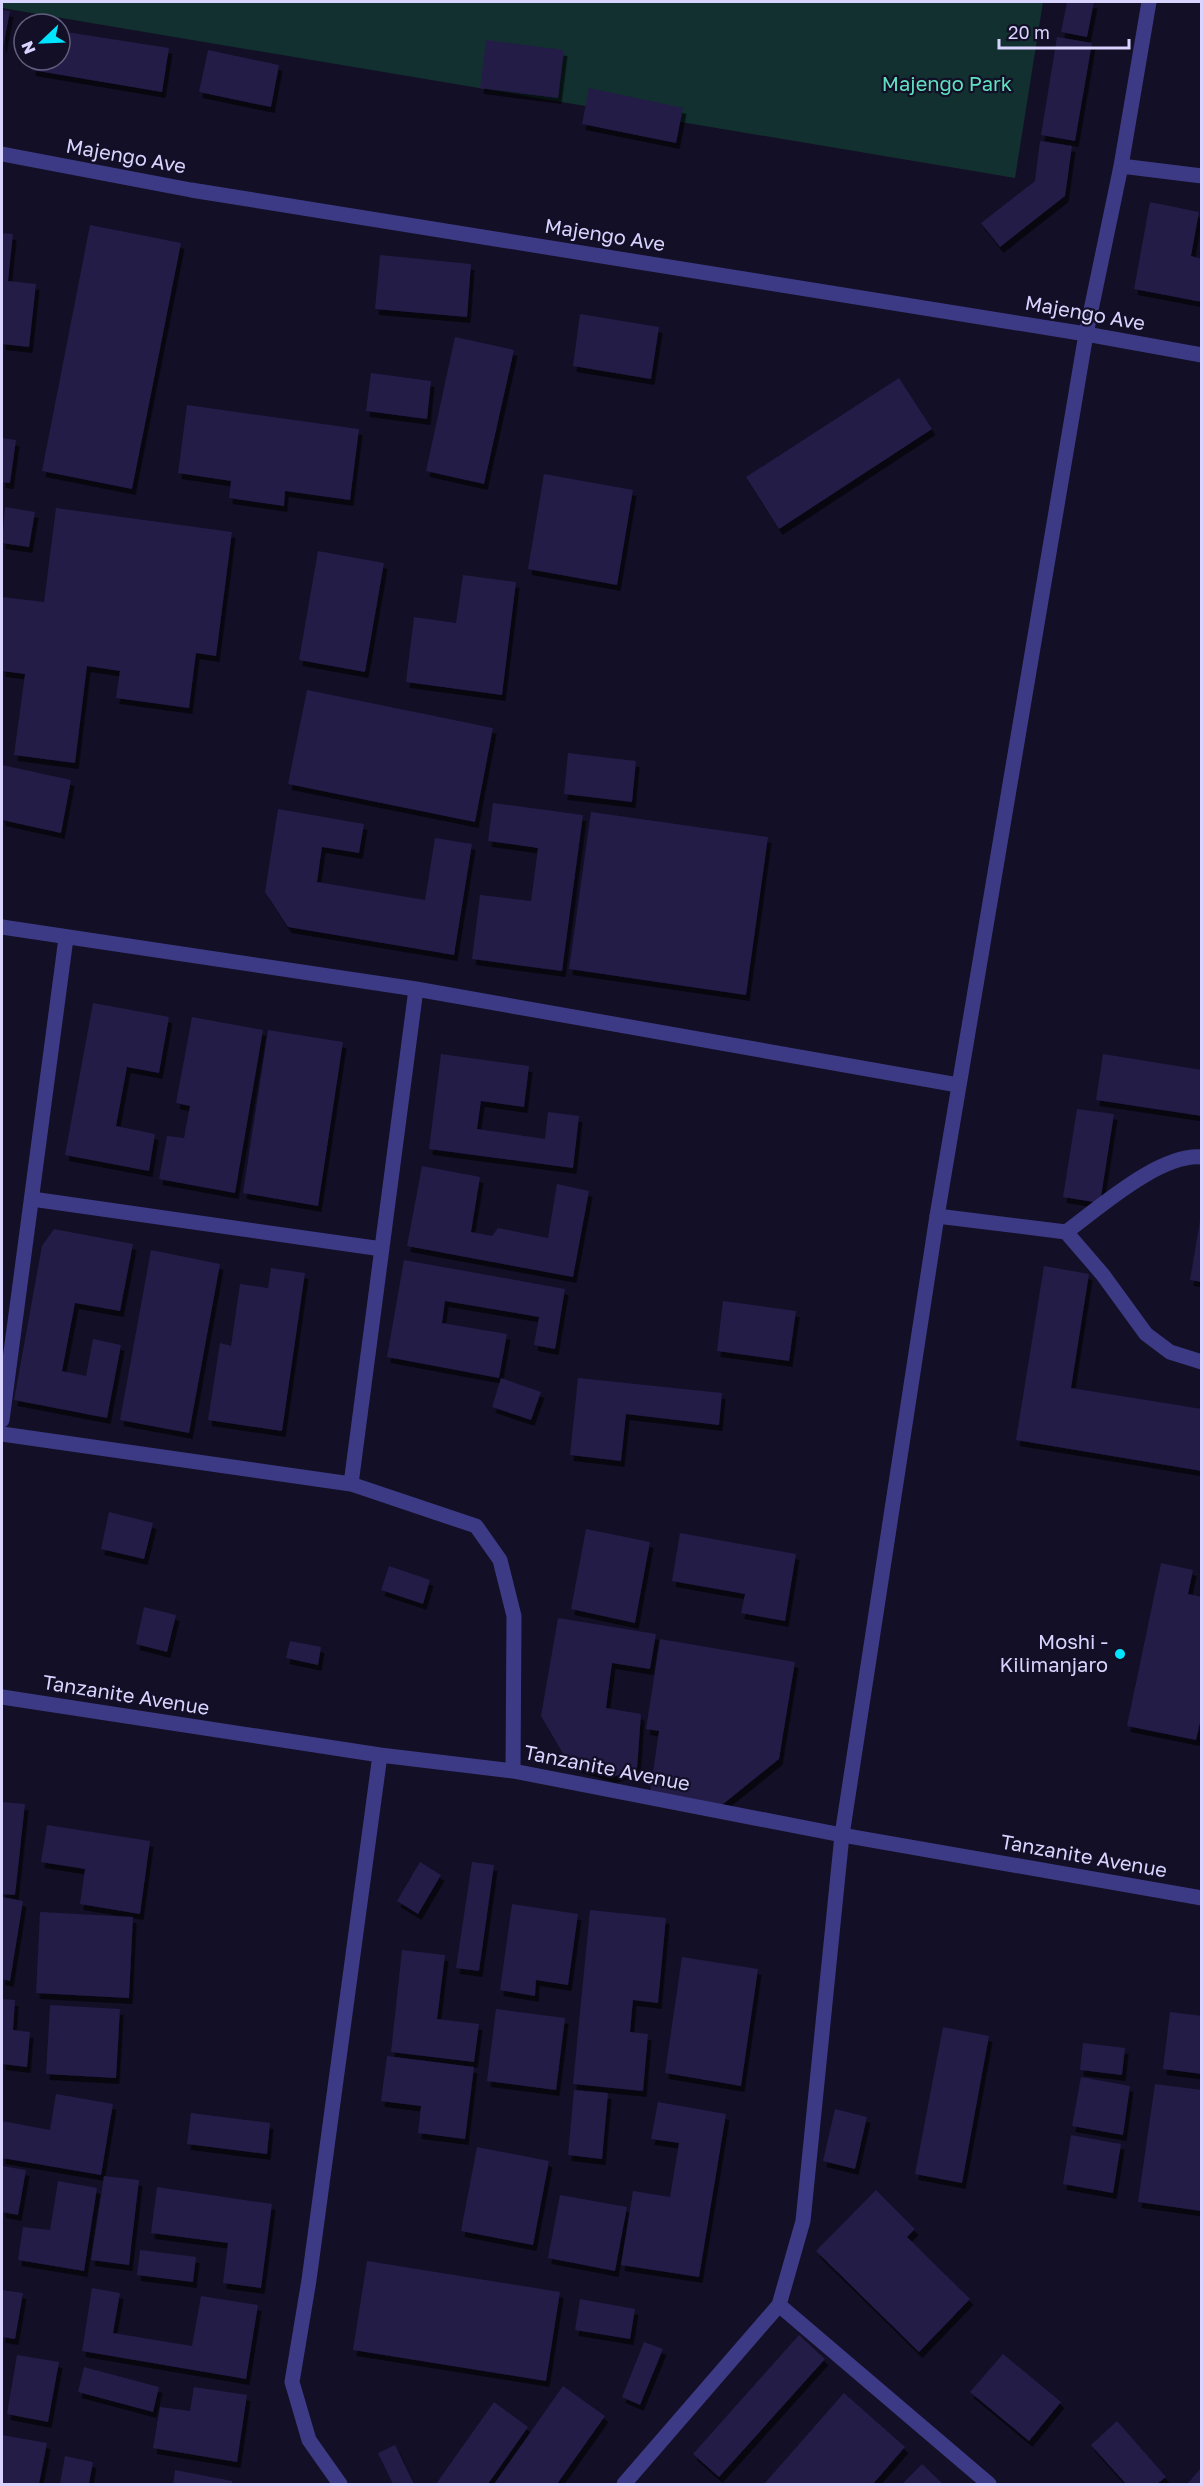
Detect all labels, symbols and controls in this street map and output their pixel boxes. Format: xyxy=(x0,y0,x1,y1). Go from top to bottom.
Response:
north arrow xyxy=(12,12,72,72)
scale bar xyxy=(999,12,1130,50)
text: 20 m xyxy=(1008,21,1050,43)
text: N xyxy=(17,38,40,57)
park label: Majengo Park xyxy=(882,71,1012,95)
street label: Majengo Ave xyxy=(64,133,188,177)
street label: Majengo Ave xyxy=(543,213,667,255)
street label: Majengo Ave xyxy=(1023,290,1147,334)
place label: Moshi - Kilimanjaro xyxy=(1000,1629,1108,1676)
marker: Moshi - Kilimanjaro xyxy=(1113,1647,1127,1661)
street label: Tanzanite Avenue xyxy=(41,1669,211,1719)
street label: Tanzanite Avenue xyxy=(522,1739,692,1795)
street label: Tanzanite Avenue xyxy=(999,1829,1169,1881)

